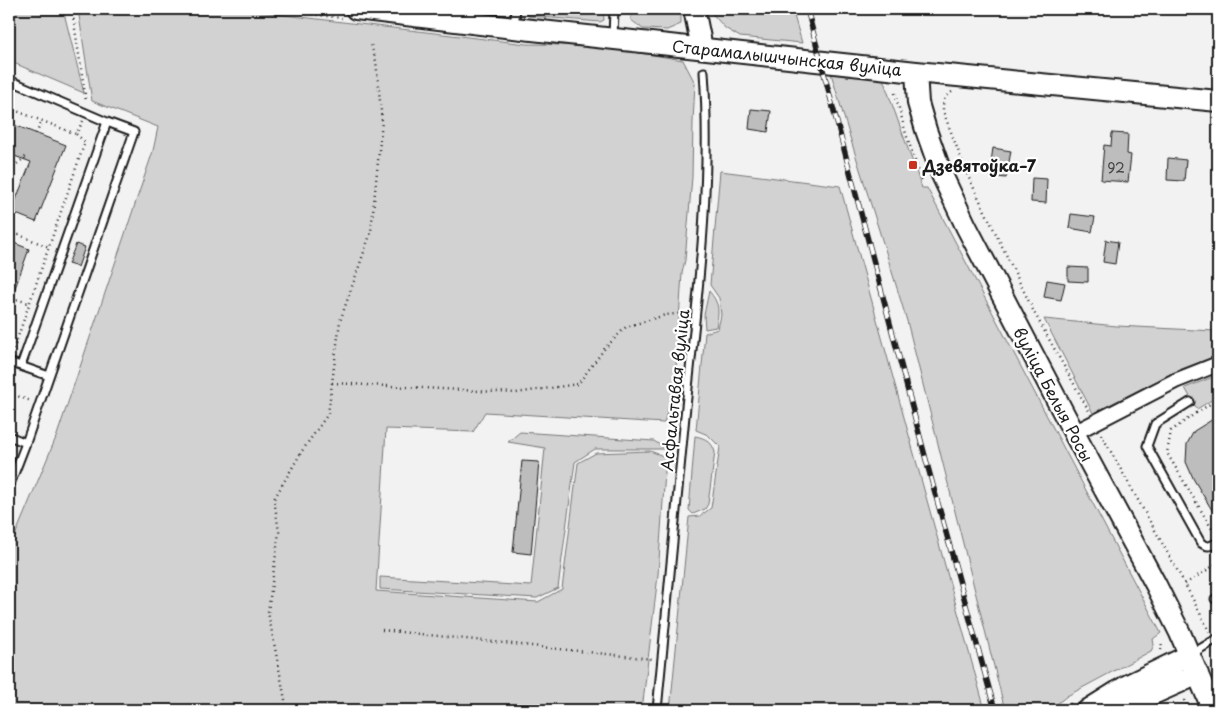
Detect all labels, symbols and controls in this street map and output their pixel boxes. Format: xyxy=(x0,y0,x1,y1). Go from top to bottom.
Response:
street label: Старамалышчынская вуліца xyxy=(671,33,903,81)
place label: Дзевятоўка–7 xyxy=(922,153,1037,177)
house number: 92 xyxy=(1107,157,1125,178)
marker: Дзевятоўка–7 xyxy=(907,159,919,171)
street label: Асфальтавая вуліца xyxy=(654,308,694,472)
street label: вуліца Белыя Росы xyxy=(1008,322,1100,466)

